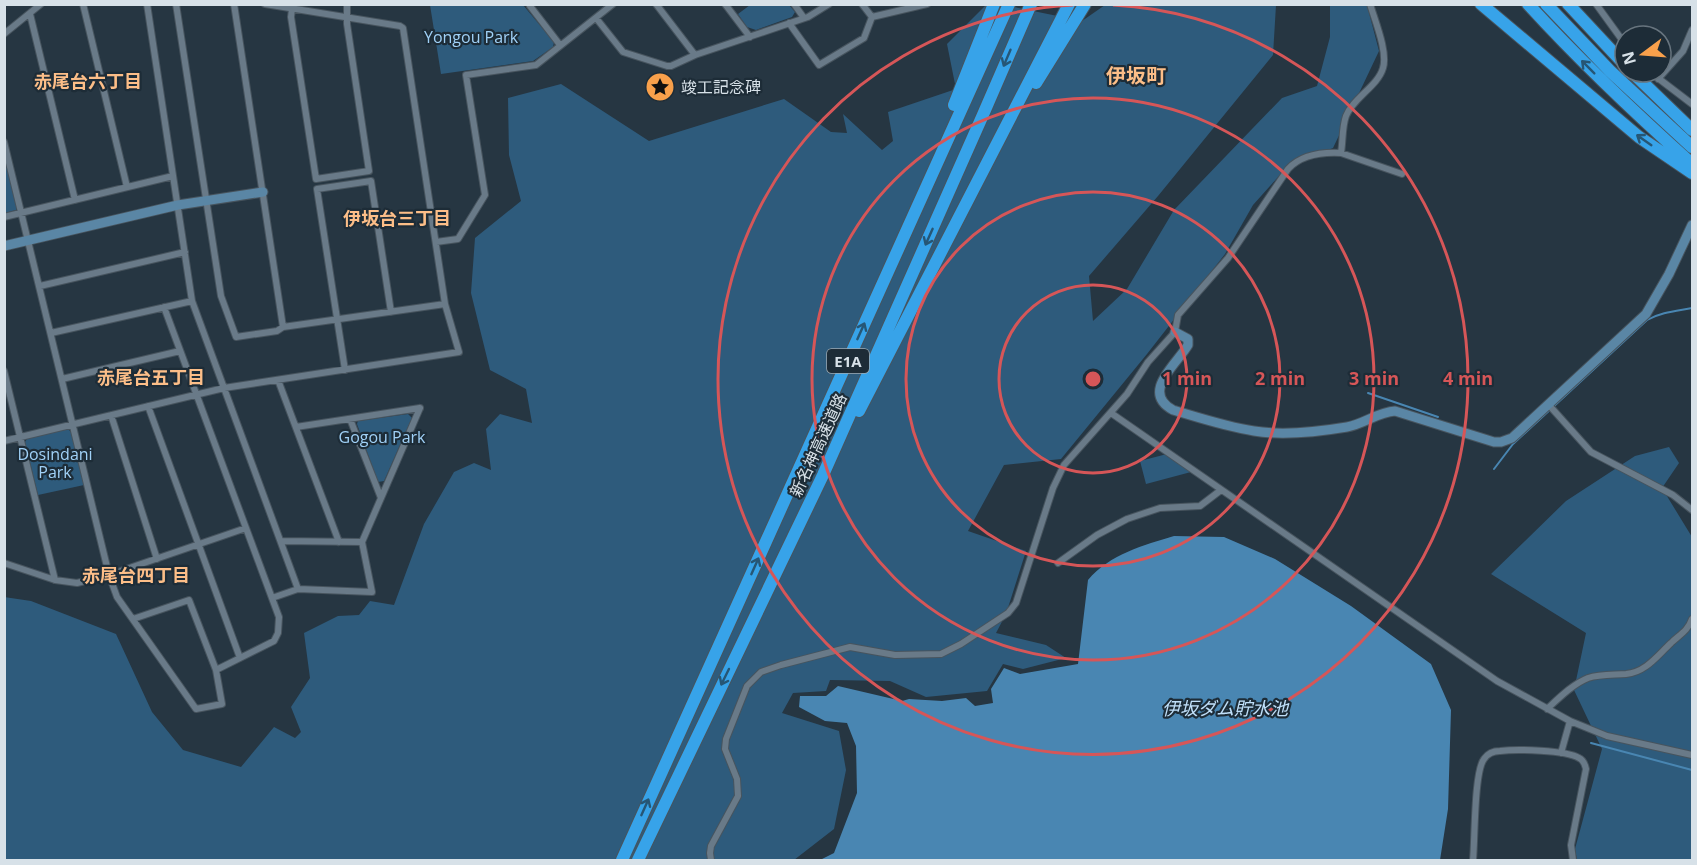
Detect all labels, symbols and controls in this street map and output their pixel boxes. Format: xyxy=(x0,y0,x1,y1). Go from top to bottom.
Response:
north arrow xyxy=(1613,24,1673,84)
park label: Yongou Park xyxy=(424,26,519,48)
one-way arrow xyxy=(1001,49,1013,67)
text: N xyxy=(1616,49,1641,67)
one-way arrow xyxy=(1581,60,1595,75)
district label: 伊坂町 xyxy=(1106,62,1166,89)
district label: 赤尾台六丁目 xyxy=(34,69,142,93)
place icon: 竣工記念碑 xyxy=(644,71,676,103)
place label: 竣工記念碑 xyxy=(681,76,761,98)
one-way arrow xyxy=(1637,134,1653,146)
district label: 伊坂台三丁目 xyxy=(343,206,451,230)
one-way arrow xyxy=(923,227,934,245)
one-way arrow xyxy=(856,322,867,340)
road number: E1A xyxy=(827,349,869,373)
district label: 赤尾台五丁目 xyxy=(97,365,205,389)
text: 1 min xyxy=(1162,366,1212,390)
text: 2 min xyxy=(1255,366,1305,390)
text: 3 min xyxy=(1349,366,1399,390)
text: 4 min xyxy=(1443,366,1493,390)
centre of rings xyxy=(1083,369,1103,389)
street label: 新名神高速道路 xyxy=(784,390,852,500)
park label: Gogou Park xyxy=(339,426,426,448)
park label: Dosindani Park xyxy=(17,443,93,483)
one-way arrow xyxy=(750,558,761,576)
district label: 赤尾台四丁目 xyxy=(82,563,190,587)
one-way arrow xyxy=(719,668,731,686)
water label: 伊坂ダム貯水池 xyxy=(1162,696,1290,720)
one-way arrow xyxy=(641,798,652,816)

